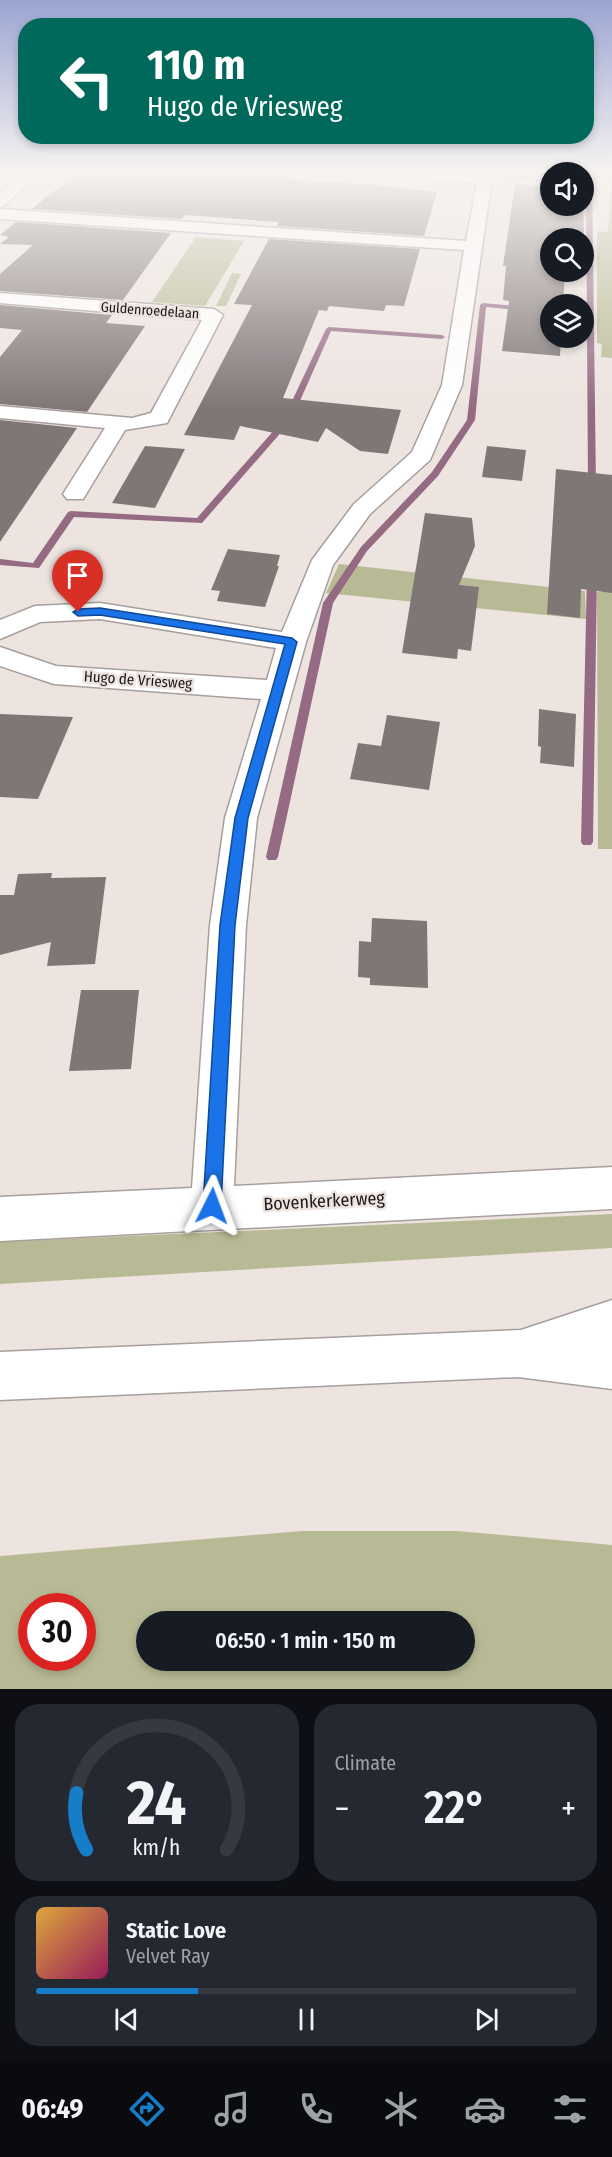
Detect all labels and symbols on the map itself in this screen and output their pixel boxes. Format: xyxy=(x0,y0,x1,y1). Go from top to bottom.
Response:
street label: Guldenroedelaan xyxy=(100,299,200,322)
pin xyxy=(52,550,103,612)
street label: Hugo de Vriesweg xyxy=(83,667,193,693)
position arrow xyxy=(180,1174,244,1238)
street label: Bovenkerkerweg xyxy=(263,1187,386,1215)
speed limit sign: 30 xyxy=(18,1593,96,1671)

